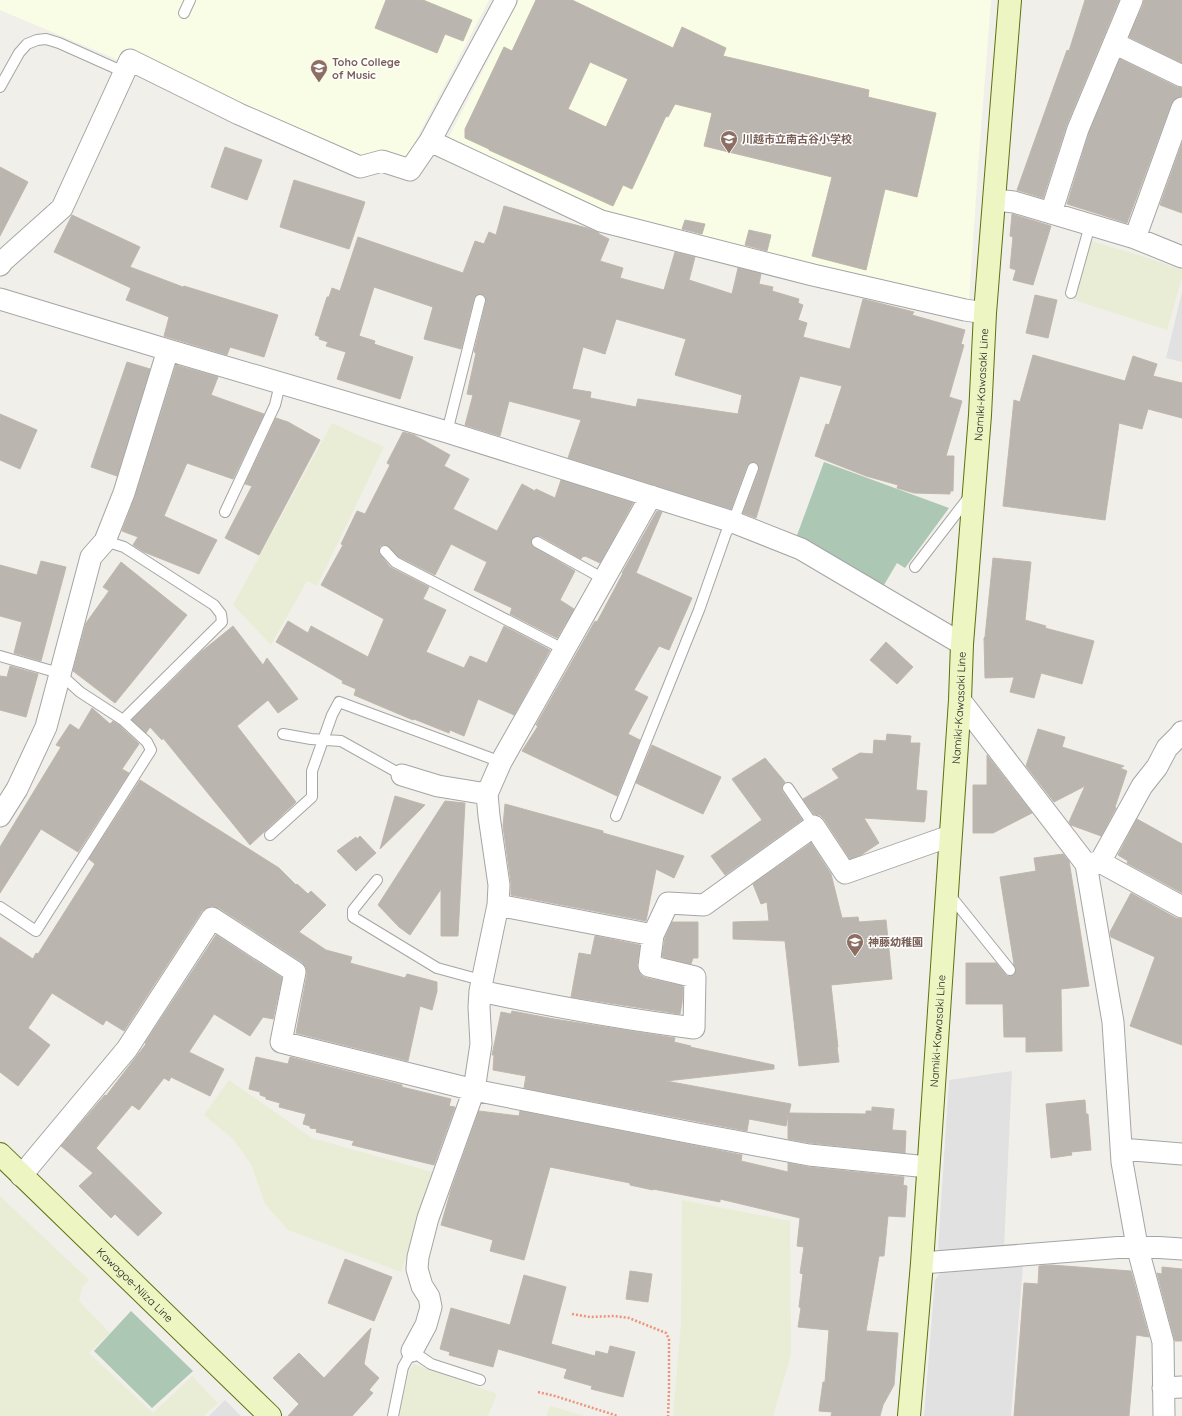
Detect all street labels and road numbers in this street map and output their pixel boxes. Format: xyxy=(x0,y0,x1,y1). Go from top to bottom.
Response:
street label: Namiki-Kawasaki Line xyxy=(971,328,991,441)
street label: Namiki-Kawasaki Line xyxy=(949,651,969,764)
street label: Namiki-Kawasaki Line xyxy=(927,974,948,1088)
street label: Kawagoe-Niiza Line xyxy=(94,1245,176,1325)

